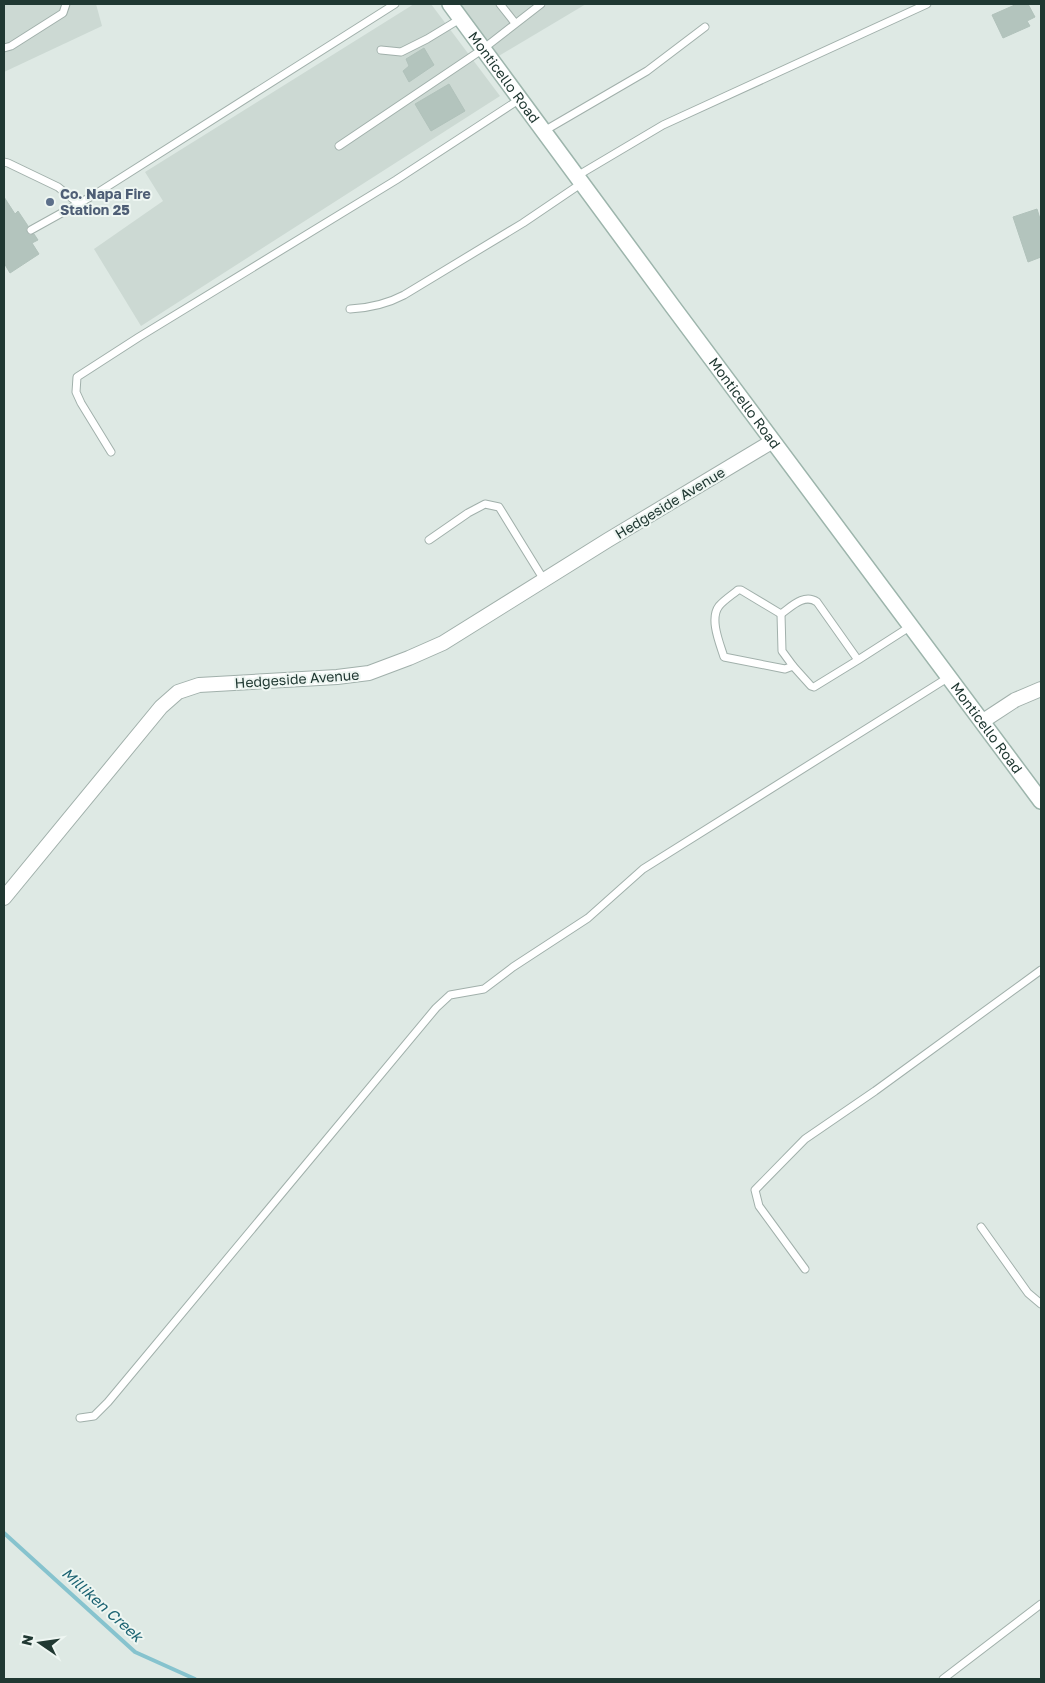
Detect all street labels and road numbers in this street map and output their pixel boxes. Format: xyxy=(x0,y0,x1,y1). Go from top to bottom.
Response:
street label: Monticello Road xyxy=(465,28,544,126)
street label: Monticello Road xyxy=(706,354,784,452)
street label: Hedgeside Avenue xyxy=(612,463,728,542)
street label: Hedgeside Avenue xyxy=(234,666,360,691)
street label: Monticello Road xyxy=(947,679,1026,776)

